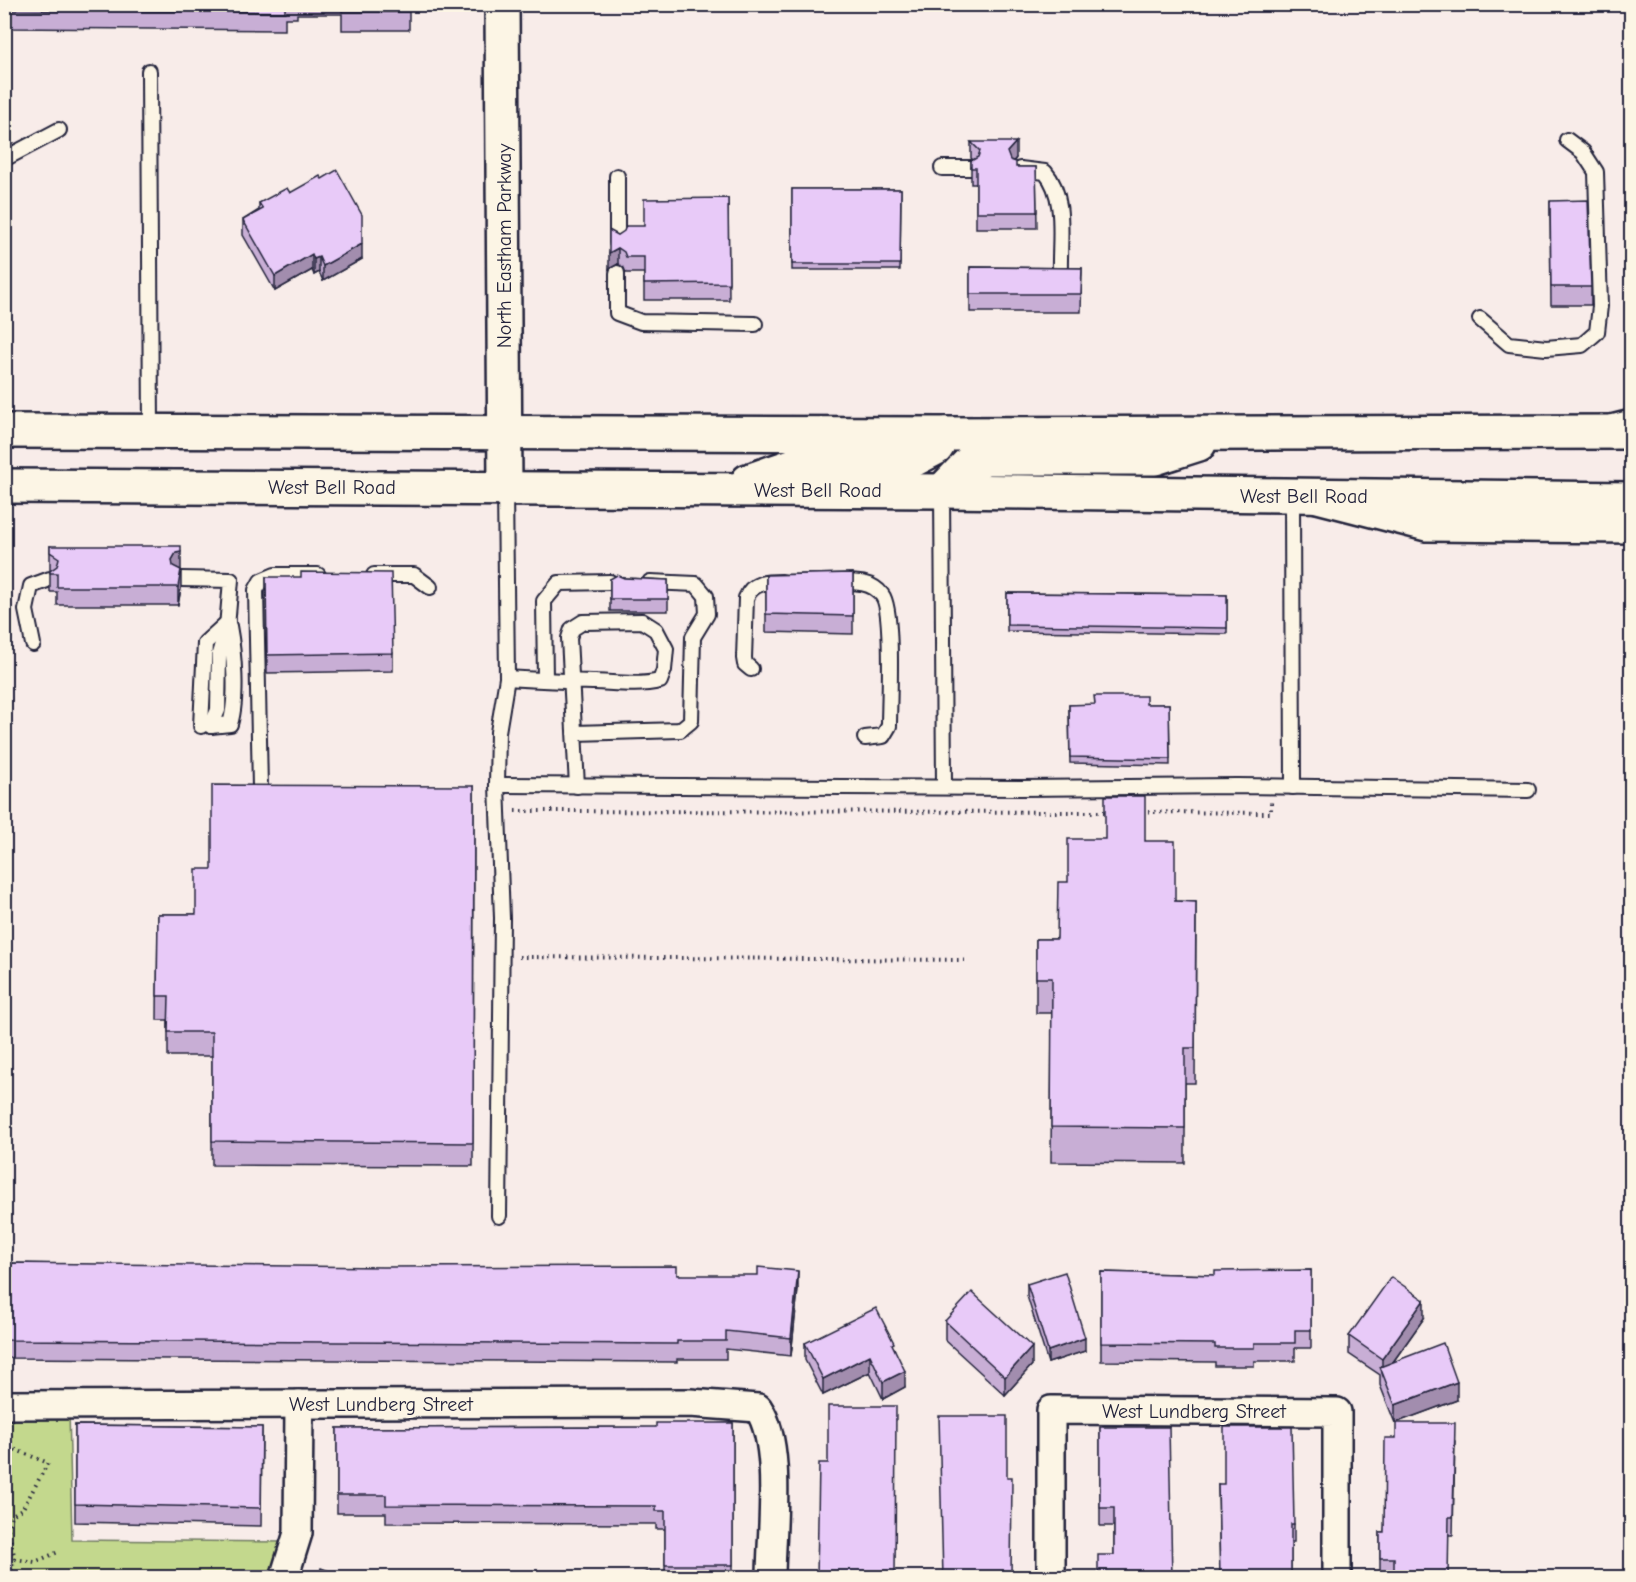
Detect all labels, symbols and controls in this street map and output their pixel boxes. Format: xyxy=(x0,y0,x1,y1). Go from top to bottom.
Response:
street label: North Eastham Parkway xyxy=(493,144,516,348)
street label: West Bell Road xyxy=(268,476,396,499)
street label: West Bell Road xyxy=(754,479,882,502)
street label: West Bell Road xyxy=(1240,485,1368,508)
street label: West Lundberg Street xyxy=(289,1393,474,1416)
street label: West Lundberg Street xyxy=(1102,1400,1287,1423)

